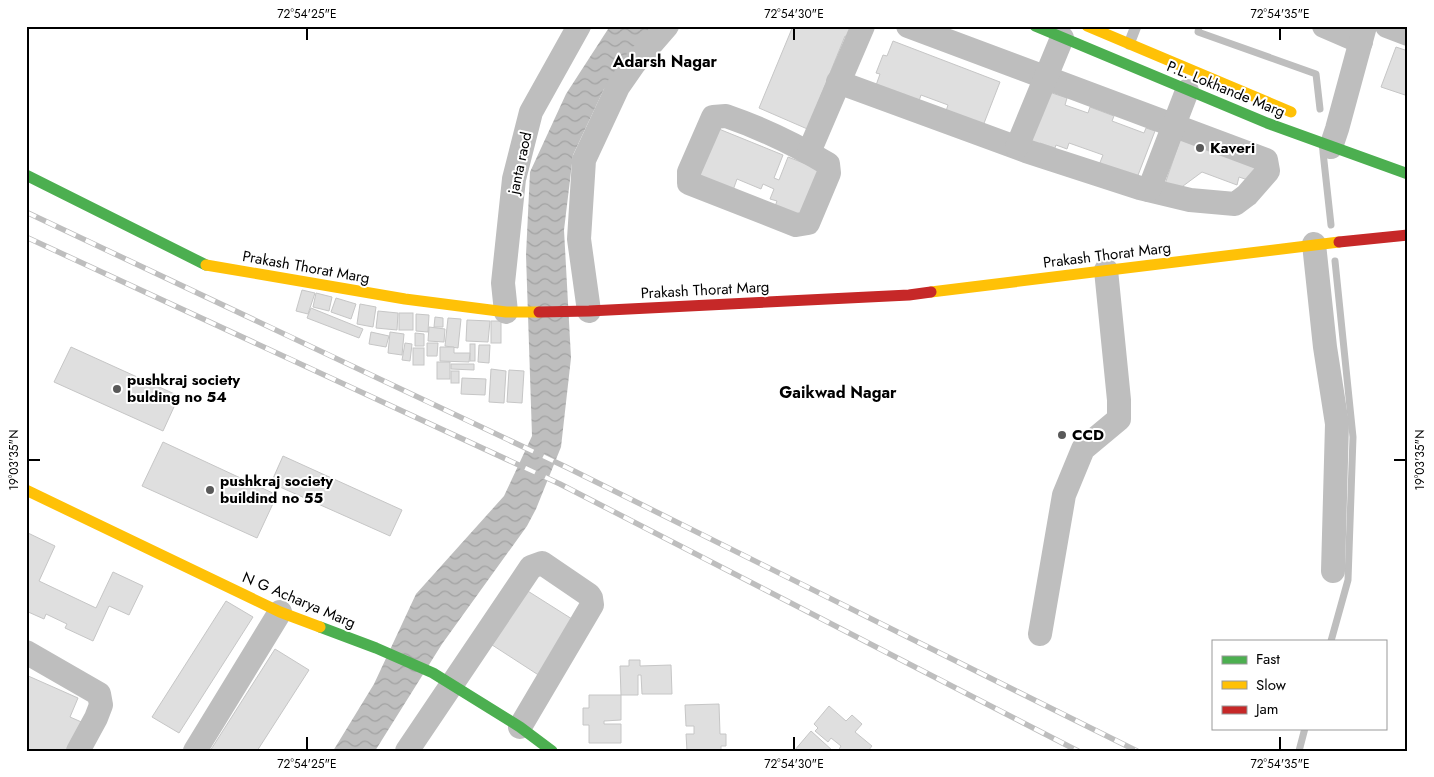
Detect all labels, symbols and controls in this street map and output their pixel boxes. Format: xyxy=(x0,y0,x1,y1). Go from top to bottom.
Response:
text: 72°54'25"E xyxy=(277,5,337,23)
text: 72°54'30"E xyxy=(764,5,824,23)
text: 72°54'35"E xyxy=(1250,5,1310,23)
district label: Adarsh Nagar xyxy=(612,50,718,73)
street label: P.L. Lokhande Marg xyxy=(1163,55,1289,123)
street label: janta raod xyxy=(502,130,537,197)
place label: Kaveri xyxy=(1210,137,1255,159)
marker: Kaveri xyxy=(1194,142,1206,154)
street label: Prakash Thorat Marg xyxy=(1042,236,1172,274)
street label: Prakash Thorat Marg xyxy=(241,245,371,289)
street label: Prakash Thorat Marg xyxy=(640,276,770,304)
place label: pushkraj society bulding no 54 xyxy=(127,369,240,408)
district label: Gaikwad Nagar xyxy=(779,381,897,404)
marker: pushkraj society bulding no 54 xyxy=(111,383,123,395)
place label: CCD xyxy=(1072,424,1104,446)
text: 19°03'35"N xyxy=(5,429,23,491)
marker: CCD xyxy=(1056,429,1068,441)
text: 19°03'35"N xyxy=(1411,429,1429,491)
place label: pushkraj society buildind no 55 xyxy=(220,470,333,509)
marker: pushkraj society buildind no 55 xyxy=(204,484,216,496)
street label: N G Acharya Marg xyxy=(239,566,359,634)
legend xyxy=(1212,640,1386,730)
text: Fast xyxy=(1256,648,1280,670)
text: Slow xyxy=(1256,674,1287,696)
text: Jam xyxy=(1254,698,1279,720)
text: 72°54'25"E xyxy=(277,755,337,773)
text: 72°54'30"E xyxy=(764,755,824,773)
text: 72°54'35"E xyxy=(1250,755,1310,773)

